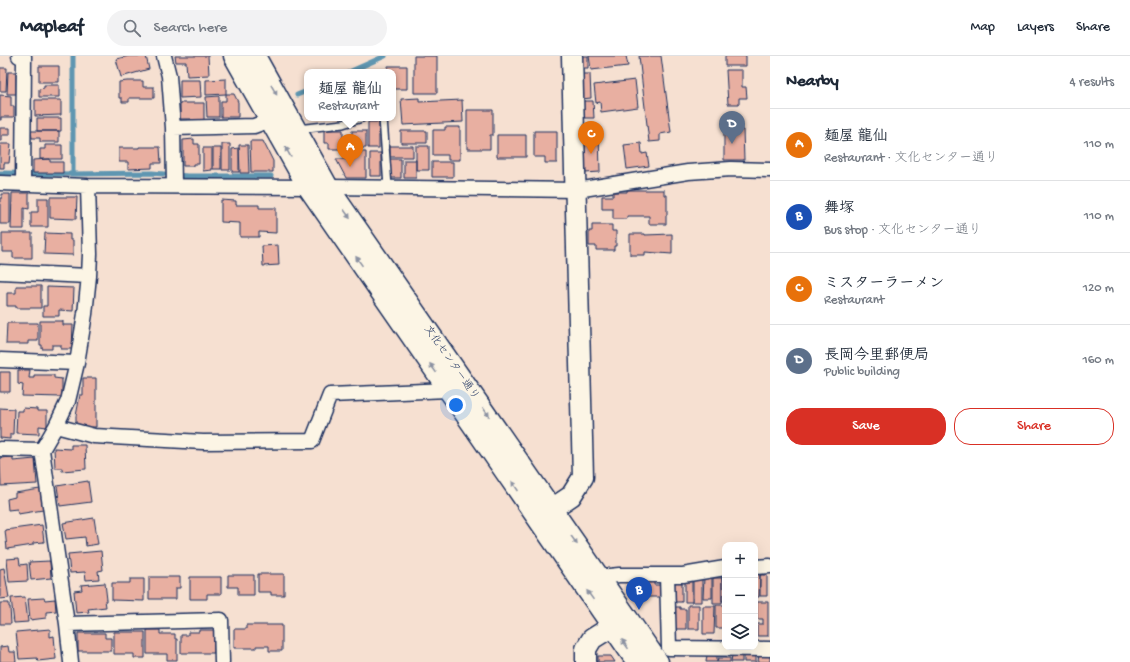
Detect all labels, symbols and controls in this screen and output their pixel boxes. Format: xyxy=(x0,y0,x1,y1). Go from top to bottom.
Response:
search box xyxy=(107,10,387,46)
text: Mapleaf xyxy=(20,16,83,39)
icon: search xyxy=(121,17,143,39)
text: Search here xyxy=(153,19,227,37)
text: Map xyxy=(971,19,995,36)
text: Layers xyxy=(1017,19,1054,36)
text: Share xyxy=(1076,19,1110,36)
popup xyxy=(304,69,396,121)
text: Nearby xyxy=(786,72,839,92)
text: 4 results xyxy=(1070,75,1114,90)
text: 麺屋 龍仙 xyxy=(318,81,382,99)
one-way arrow xyxy=(271,84,278,96)
text: Restaurant xyxy=(318,99,378,114)
pin: D xyxy=(719,111,745,144)
pin: C xyxy=(578,121,604,154)
text: 麺屋 龍仙 xyxy=(824,128,888,146)
pin: A xyxy=(337,134,363,167)
text: A xyxy=(795,137,803,152)
text: 110 m xyxy=(1084,137,1114,152)
one-way arrow xyxy=(285,146,292,158)
text: Restaurant · 文化センター通り xyxy=(824,151,998,166)
text: 舞塚 xyxy=(824,200,854,218)
one-way arrow xyxy=(343,209,351,219)
text: B xyxy=(796,209,802,224)
text: 110 m xyxy=(1084,209,1114,224)
text: Bus stop · 文化センター通り xyxy=(824,223,982,238)
one-way arrow xyxy=(355,256,363,266)
text: ミスターラーメン xyxy=(824,275,944,293)
text: C xyxy=(795,281,803,296)
text: 120 m xyxy=(1083,281,1114,296)
text: Restaurant xyxy=(824,293,884,308)
street label: 文化センター通り xyxy=(421,323,482,402)
text: 長岡今里郵便局 xyxy=(824,347,929,365)
text: D xyxy=(795,353,803,368)
text: 160 m xyxy=(1082,353,1114,368)
one-way arrow xyxy=(429,362,437,373)
text: Public building xyxy=(824,365,900,380)
your location xyxy=(446,395,466,415)
one-way arrow xyxy=(482,407,490,418)
button: Save xyxy=(786,408,946,445)
button: Share xyxy=(954,408,1114,445)
one-way arrow xyxy=(511,481,518,492)
one-way arrow xyxy=(571,535,578,546)
map controls xyxy=(722,542,758,650)
button: + xyxy=(722,542,758,578)
pin: B xyxy=(626,577,652,610)
button: − xyxy=(722,578,758,614)
one-way arrow xyxy=(586,590,594,600)
button: layers xyxy=(722,614,758,650)
one-way arrow xyxy=(621,639,629,650)

